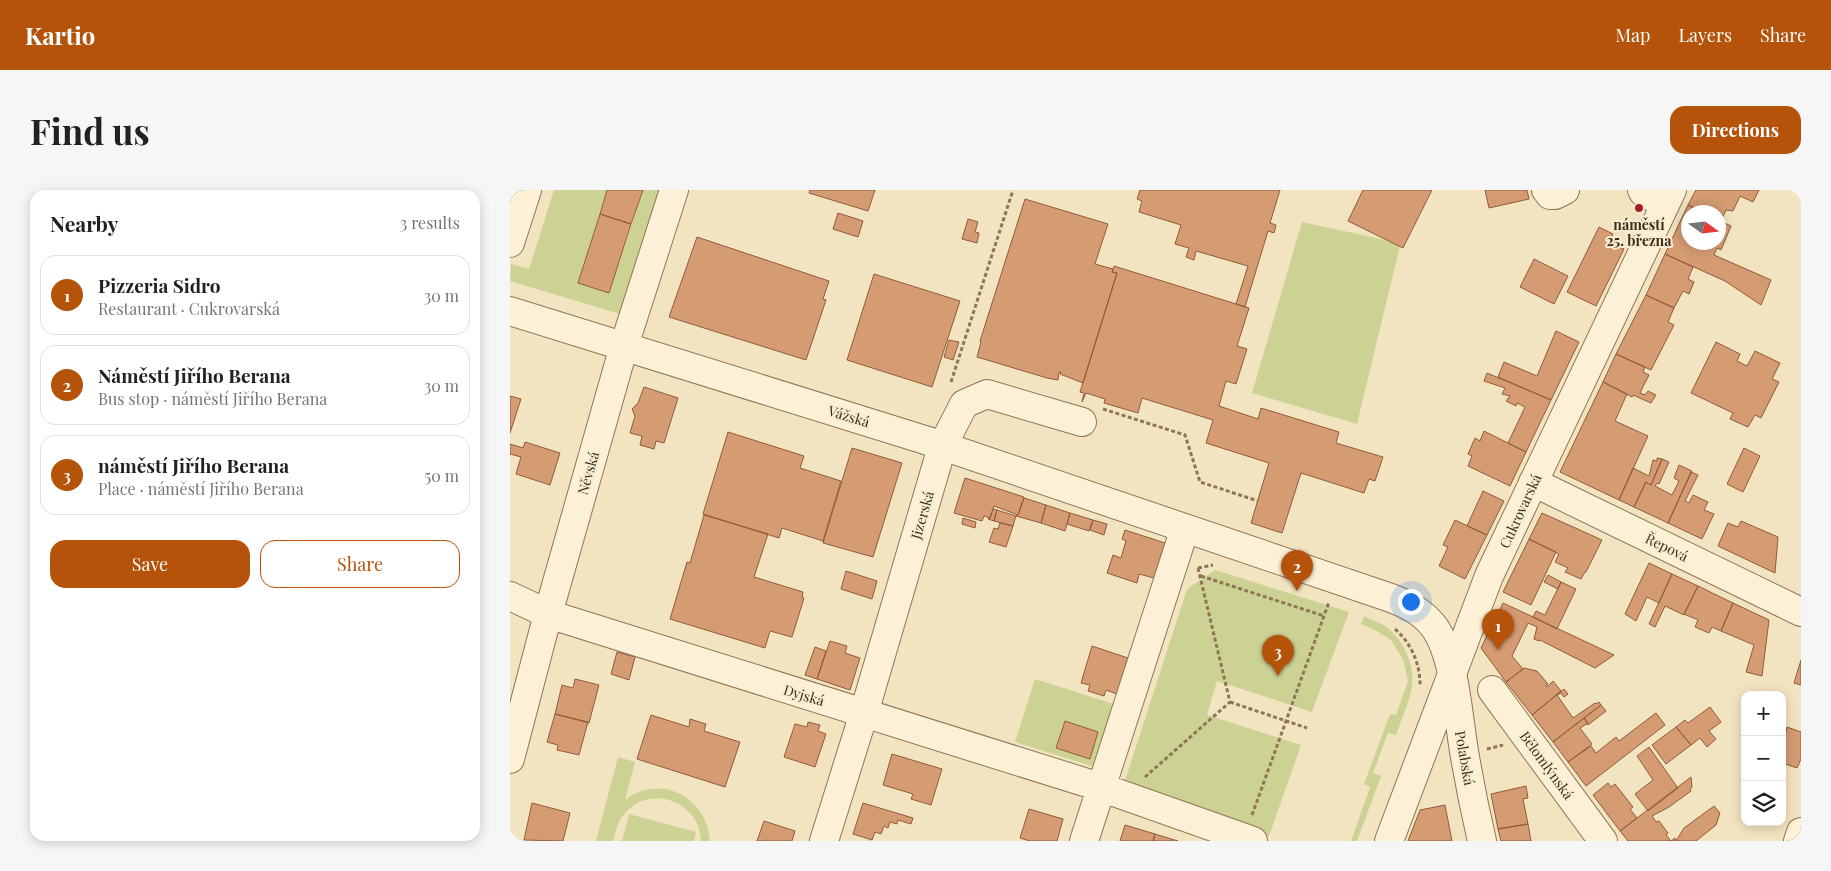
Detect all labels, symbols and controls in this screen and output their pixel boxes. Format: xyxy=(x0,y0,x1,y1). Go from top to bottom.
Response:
text: Kartio xyxy=(25,19,95,51)
text: Map xyxy=(1615,23,1650,47)
text: Layers xyxy=(1678,23,1732,47)
text: Share xyxy=(1760,23,1806,47)
button: Directions xyxy=(1670,106,1801,154)
text: Find us xyxy=(30,107,150,154)
marker: náměstí 25. března xyxy=(1633,202,1645,214)
north arrow xyxy=(1681,205,1726,250)
text: Nearby xyxy=(50,209,119,237)
text: 3 results xyxy=(400,212,460,233)
place label: náměstí 25. března xyxy=(1607,215,1672,250)
text: Pizzeria Sidro xyxy=(98,272,220,298)
text: 1 xyxy=(64,285,70,306)
text: 30 m xyxy=(424,285,459,306)
text: Restaurant · Cukrovarská xyxy=(98,298,280,319)
text: Náměstí Jiřího Berana xyxy=(98,362,291,388)
text: 2 xyxy=(63,375,71,396)
text: 30 m xyxy=(424,375,459,396)
text: Bus stop · náměstí Jiřího Berana xyxy=(98,388,327,409)
street label: Vážská xyxy=(825,400,872,431)
street label: Něvská xyxy=(573,449,603,497)
text: náměstí Jiřího Berana xyxy=(98,452,289,478)
text: 3 xyxy=(63,465,71,486)
text: 50 m xyxy=(425,465,459,486)
street label: Cukrovarská xyxy=(1495,471,1545,551)
text: Place · náměstí Jiřího Berana xyxy=(98,478,304,499)
street label: Jizerská xyxy=(906,489,938,542)
street label: Řepová xyxy=(1642,528,1692,566)
button: Save xyxy=(50,540,250,588)
button: Share xyxy=(260,540,460,588)
pin: 2 xyxy=(1281,550,1313,591)
your location xyxy=(1398,589,1424,615)
pin: 1 xyxy=(1482,609,1514,650)
pin: 3 xyxy=(1262,635,1294,676)
street label: Dyjská xyxy=(781,680,827,710)
map controls xyxy=(1741,691,1786,826)
button: + xyxy=(1741,691,1786,736)
street label: Bělomlýnská xyxy=(1516,727,1578,803)
street label: Polabská xyxy=(1451,729,1479,787)
button: − xyxy=(1741,736,1786,781)
button: layers xyxy=(1741,781,1786,826)

